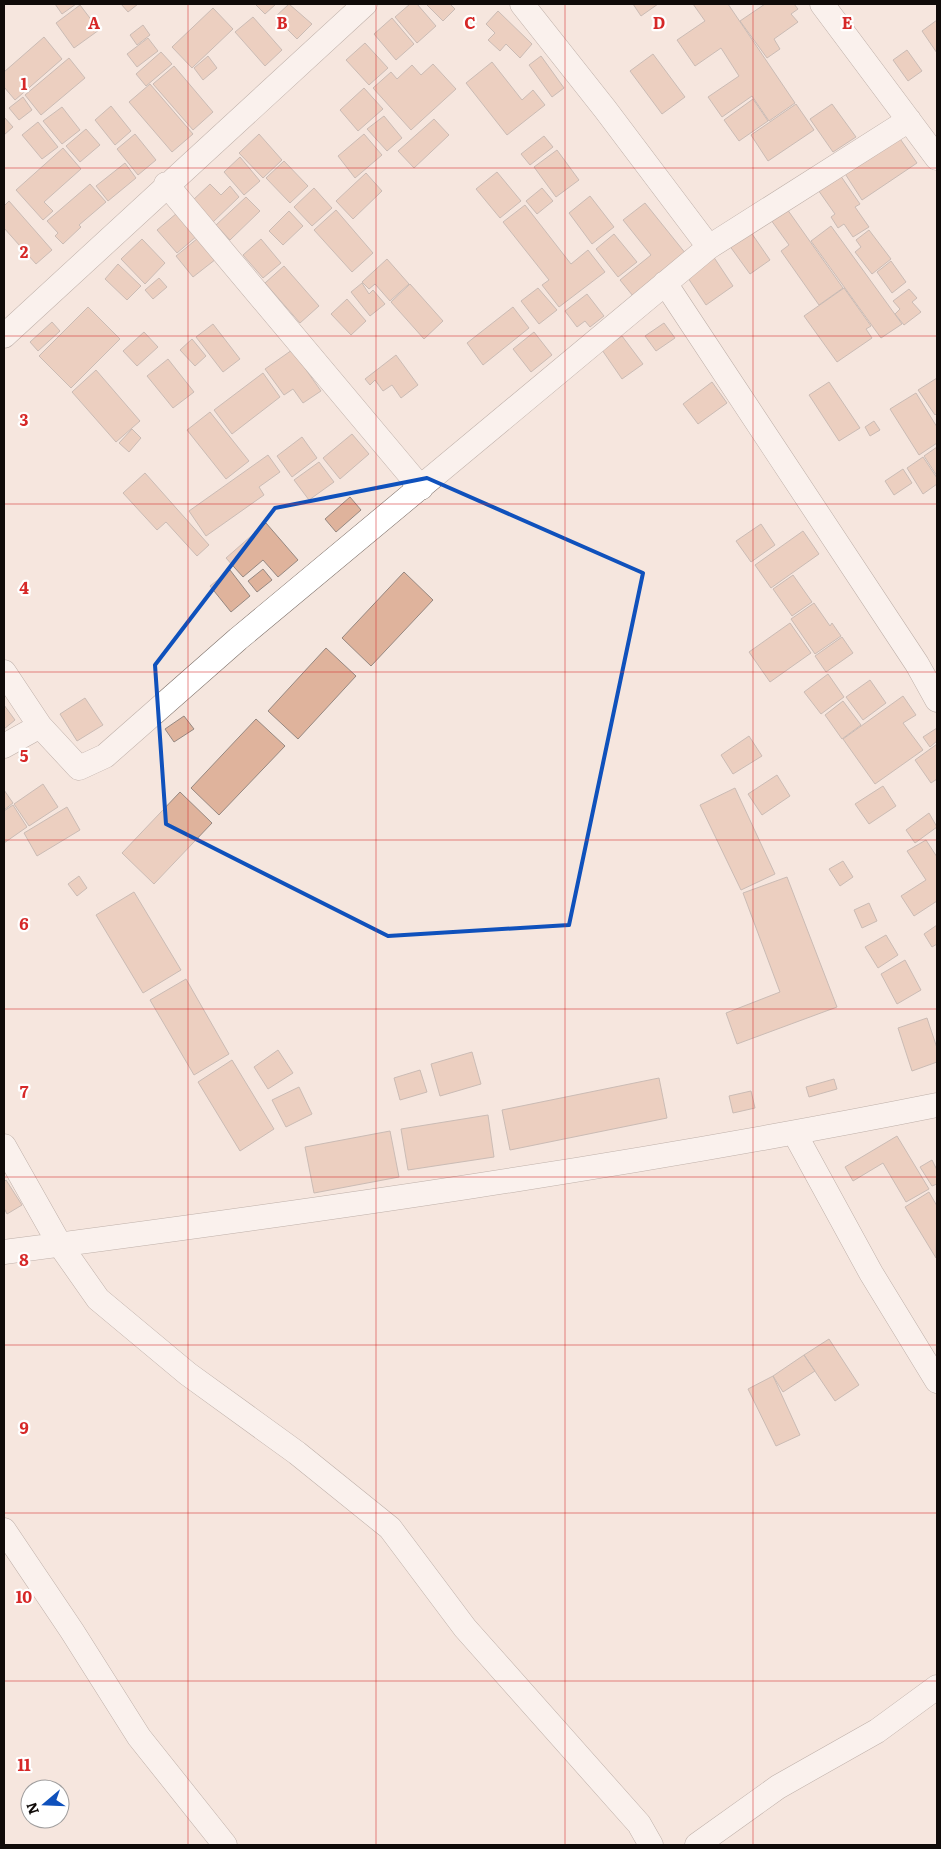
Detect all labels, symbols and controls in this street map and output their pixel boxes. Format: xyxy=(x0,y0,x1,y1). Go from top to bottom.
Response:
text: A xyxy=(88,10,100,34)
text: B xyxy=(276,10,288,34)
text: C xyxy=(464,10,476,34)
text: D xyxy=(653,10,665,34)
text: E xyxy=(842,10,853,34)
text: 1 xyxy=(21,71,28,95)
text: 2 xyxy=(20,239,29,263)
text: 3 xyxy=(20,407,29,431)
text: 4 xyxy=(19,575,29,599)
text: 5 xyxy=(20,743,29,767)
text: 6 xyxy=(19,911,29,935)
text: 7 xyxy=(20,1079,29,1103)
text: 8 xyxy=(19,1247,29,1271)
text: 9 xyxy=(19,1415,29,1439)
text: 10 xyxy=(16,1584,32,1608)
text: 11 xyxy=(17,1752,31,1776)
north arrow xyxy=(20,1779,70,1829)
text: N xyxy=(20,1800,43,1817)

